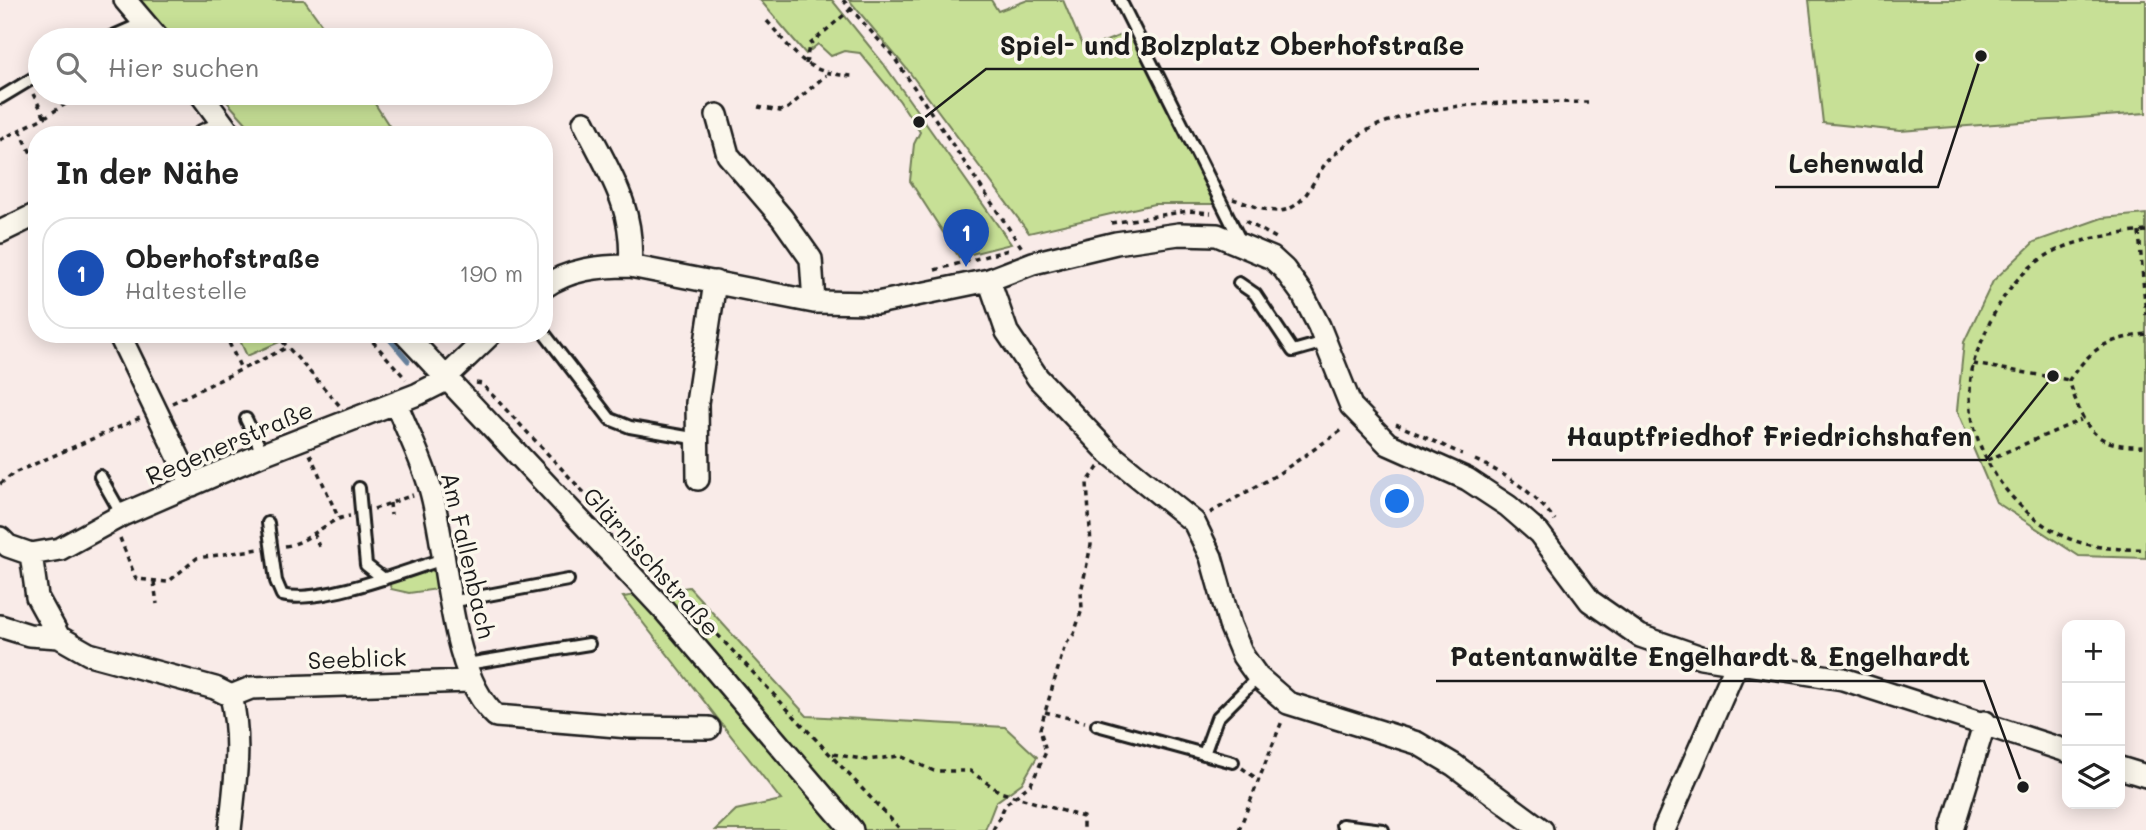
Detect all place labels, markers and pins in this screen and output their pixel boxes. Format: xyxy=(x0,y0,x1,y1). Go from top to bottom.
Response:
callout: Spiel- und Bolzplatz Oberhofstraße xyxy=(986,22,1479,69)
callout: Lehenwald xyxy=(1775,140,1938,187)
pin: 1 xyxy=(943,209,989,267)
callout: Hauptfriedhof Friedrichshafen xyxy=(1552,413,1986,460)
callout: Patentanwälte Engelhardt & Engelhardt xyxy=(1436,634,1984,681)

